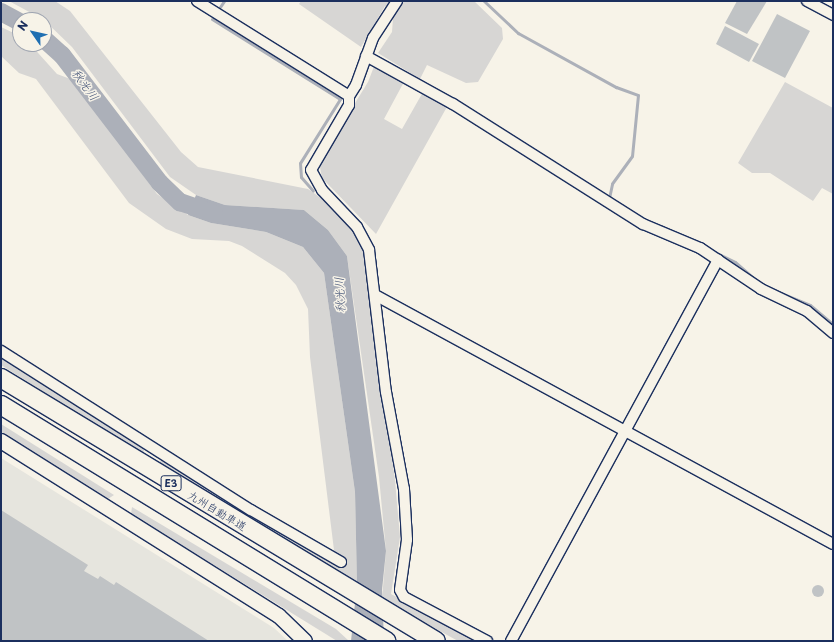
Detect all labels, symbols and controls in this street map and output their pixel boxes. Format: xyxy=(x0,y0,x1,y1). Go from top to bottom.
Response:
north arrow xyxy=(12,12,52,52)
text: N xyxy=(13,17,32,34)
water label: 秋光川 xyxy=(68,66,102,104)
water label: 秋光川 xyxy=(332,277,348,313)
road number: E3 xyxy=(160,475,182,491)
street label: 九州自動車道 xyxy=(185,488,249,534)

